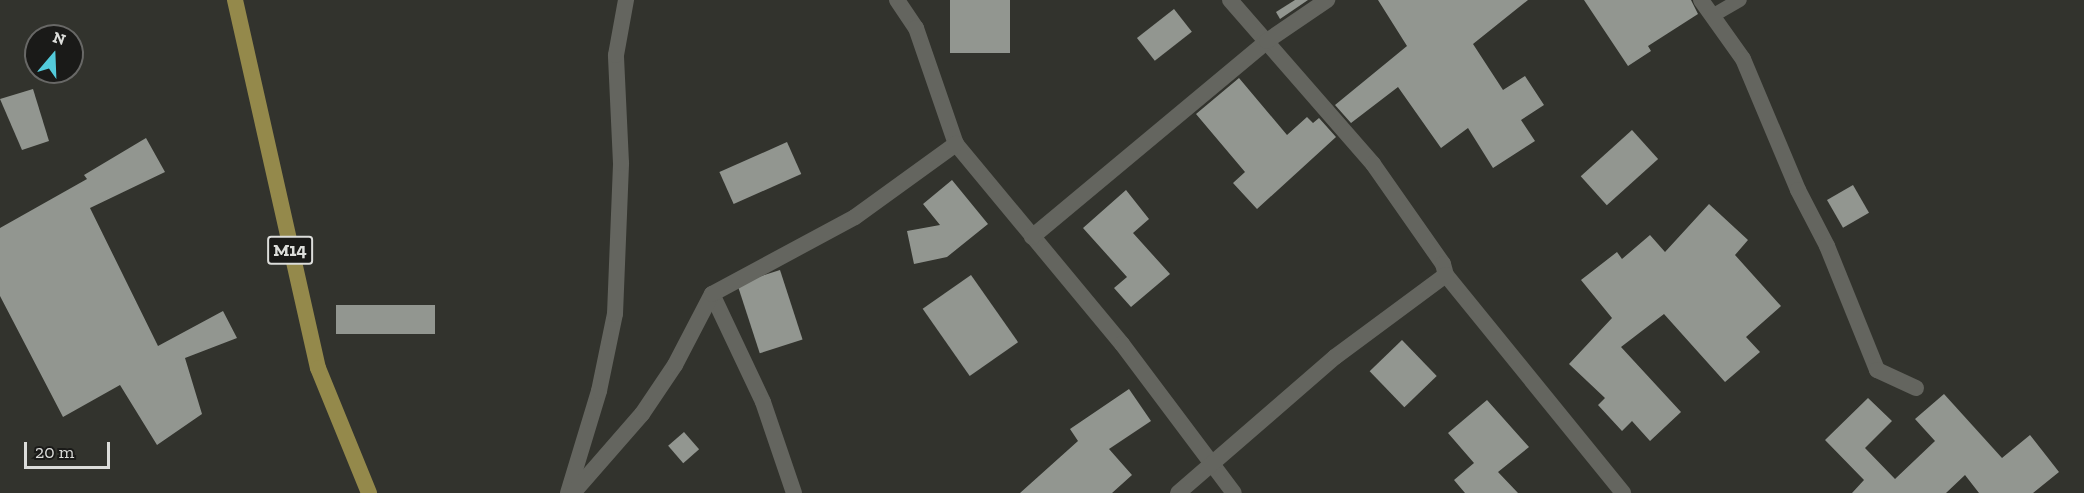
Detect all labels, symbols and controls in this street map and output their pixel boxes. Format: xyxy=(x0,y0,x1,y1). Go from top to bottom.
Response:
north arrow xyxy=(24,24,84,84)
text: N xyxy=(51,27,68,49)
road number: M14 xyxy=(266,235,314,265)
scale bar xyxy=(27,430,112,468)
text: 20 m xyxy=(35,441,74,463)

